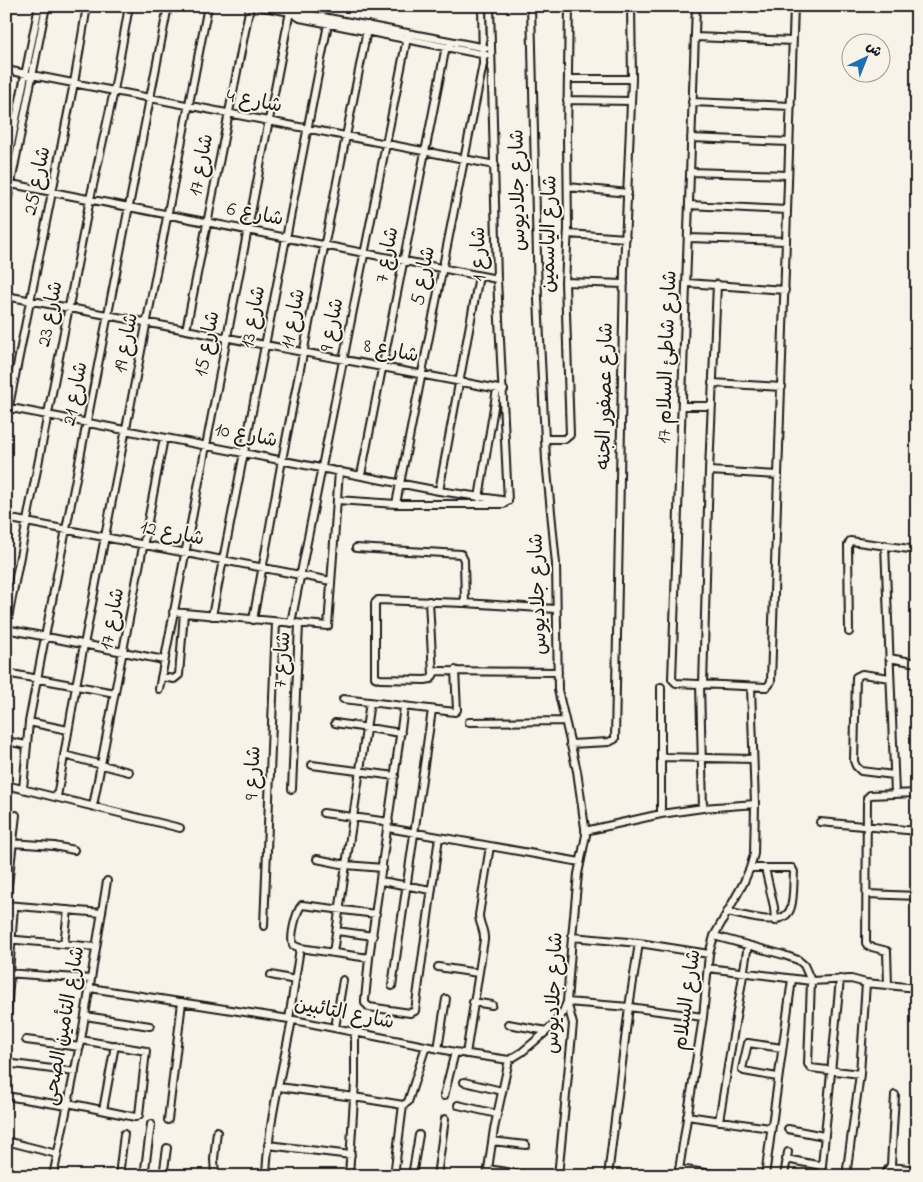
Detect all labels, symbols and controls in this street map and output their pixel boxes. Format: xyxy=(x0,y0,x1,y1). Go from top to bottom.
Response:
north arrow xyxy=(840,32,890,82)
text: ش xyxy=(861,37,887,63)
street label: شارع 4 xyxy=(223,82,285,122)
street label: شارع جلاديوس xyxy=(503,129,535,251)
street label: شارع 17 xyxy=(182,131,222,199)
street label: شارع 25 xyxy=(17,144,59,218)
street label: شارع الياسمين xyxy=(534,175,566,293)
street label: شارع 6 xyxy=(224,195,286,235)
street label: شارع 7 xyxy=(368,224,408,286)
street label: شارع 1 xyxy=(465,226,495,282)
street label: شارع 5 xyxy=(404,244,444,308)
street label: شارع شاطئ السلام 17 xyxy=(650,270,686,444)
street label: شارع 23 xyxy=(30,279,72,349)
street label: شارع 13 xyxy=(234,283,274,351)
street label: شارع 11 xyxy=(274,286,314,352)
street label: شارع 9 xyxy=(314,296,352,354)
street label: شارع 15 xyxy=(187,309,229,379)
street label: شارع 19 xyxy=(107,310,147,376)
street label: شارع عصفور الجنه xyxy=(590,322,622,470)
street label: شارع 8 xyxy=(361,332,421,372)
street label: شارع 21 xyxy=(56,360,96,428)
street label: شارع 10 xyxy=(212,416,280,456)
street label: شارع 12 xyxy=(138,514,206,554)
street label: شارع جلاديوس xyxy=(522,533,556,655)
street label: شارع 17 xyxy=(93,585,133,653)
street label: شارع 7 xyxy=(267,631,299,689)
street label: شارع 9 xyxy=(239,745,269,801)
street label: شارع جلاديوس xyxy=(538,932,572,1054)
street label: شارع التأمين الصحى xyxy=(37,944,93,1108)
street label: شارع السلام xyxy=(667,948,709,1052)
street label: شارع التائبين xyxy=(292,990,396,1038)

